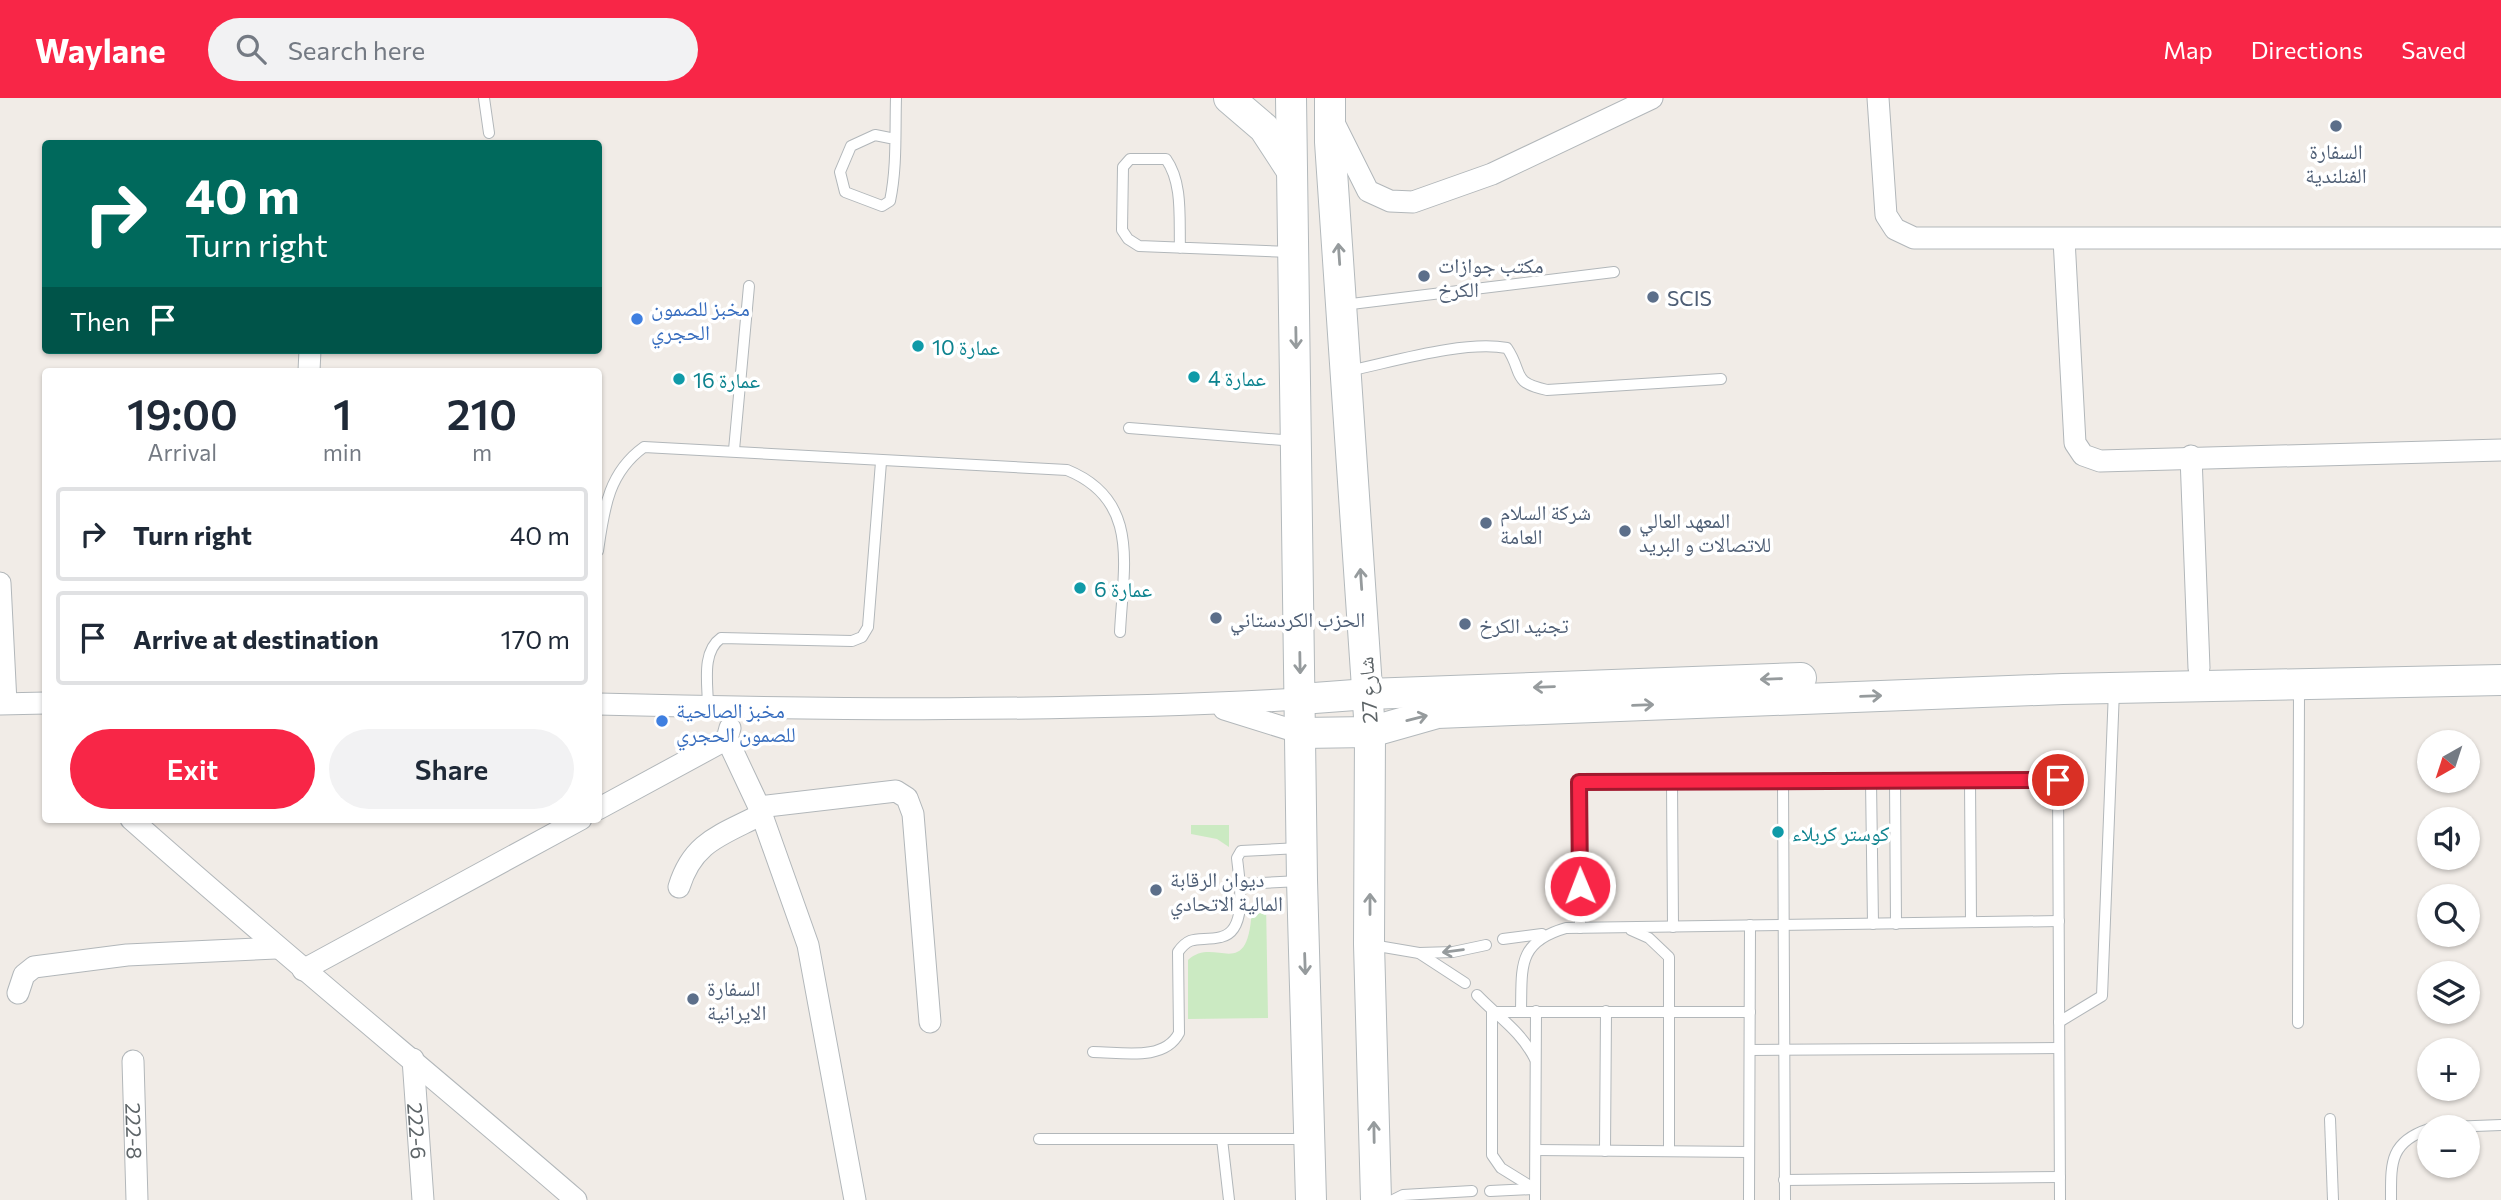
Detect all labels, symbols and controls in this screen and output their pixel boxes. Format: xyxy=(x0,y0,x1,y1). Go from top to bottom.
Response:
search box xyxy=(208,18,698,81)
text: Waylane xyxy=(35,29,166,70)
icon: search xyxy=(232,30,270,68)
text: Search here xyxy=(288,34,425,65)
text: Map xyxy=(2163,35,2213,64)
text: Directions xyxy=(2251,35,2363,64)
text: Saved xyxy=(2401,35,2466,64)
marker: السفارة الفنلندية xyxy=(2328,118,2344,134)
place label: السفارة الفنلندية xyxy=(2305,138,2367,187)
text: 40 m xyxy=(185,164,300,224)
icon: right xyxy=(70,168,161,259)
text: Turn right xyxy=(185,224,328,264)
one-way arrow xyxy=(1332,244,1345,266)
place label: مكتب جوازات الكرخ xyxy=(1438,252,1543,303)
marker: مكتب جوازات الكرخ xyxy=(1416,268,1432,284)
place label: SCIS xyxy=(1667,285,1712,310)
marker: SCIS xyxy=(1645,289,1661,305)
place label: مخبز للصمون الحجري xyxy=(651,295,750,349)
icon: arrive xyxy=(144,301,182,339)
text: Then xyxy=(70,305,130,336)
marker: مخبز للصمون الحجري xyxy=(629,311,645,327)
one-way arrow xyxy=(1290,326,1303,349)
place label: عمارة 10 xyxy=(932,334,1000,359)
marker: عمارة 10 xyxy=(910,338,926,354)
place label: عمارة 4 xyxy=(1208,365,1266,390)
place label: عمارة 16 xyxy=(693,367,760,392)
marker: عمارة 4 xyxy=(1186,369,1202,385)
marker: عمارة 16 xyxy=(671,371,687,387)
text: 19:00 xyxy=(127,387,238,439)
text: 1 xyxy=(333,387,352,439)
text: 210 xyxy=(447,387,517,439)
text: Arrival xyxy=(148,438,217,466)
text: min xyxy=(323,438,362,466)
text: m xyxy=(472,438,492,466)
place label: شركة السلام العامة xyxy=(1500,499,1591,548)
place label: المعهد العالي للاتصالات و البريد xyxy=(1639,507,1771,556)
icon: right xyxy=(74,515,112,553)
marker: شركة السلام العامة xyxy=(1478,515,1494,531)
text: Turn right xyxy=(133,519,252,550)
text: 40 m xyxy=(510,519,570,550)
marker: المعهد العالي للاتصالات و البريد xyxy=(1617,523,1633,539)
one-way arrow xyxy=(1354,568,1367,591)
place label: عمارة 6 xyxy=(1094,576,1152,601)
marker: عمارة 6 xyxy=(1072,580,1088,596)
place label: الحزب الكردستاني xyxy=(1230,606,1365,636)
marker: الحزب الكردستاني xyxy=(1208,610,1224,626)
place label: تجنيد الكرخ xyxy=(1479,612,1569,639)
marker: تجنيد الكرخ xyxy=(1457,616,1473,632)
icon: arrive xyxy=(74,619,112,657)
text: Arrive at destination xyxy=(133,623,379,654)
text: 170 m xyxy=(501,623,570,654)
one-way arrow xyxy=(1293,651,1307,674)
street label: شارع 27 xyxy=(1352,656,1384,724)
one-way arrow xyxy=(1760,673,1783,686)
one-way arrow xyxy=(1533,681,1556,694)
one-way arrow xyxy=(1859,690,1882,703)
place label: مخبز الصالحية للصمون الحجري xyxy=(676,697,796,751)
one-way arrow xyxy=(1632,699,1655,712)
one-way arrow xyxy=(1405,711,1428,724)
marker: مخبز الصالحية للصمون الحجري xyxy=(654,713,670,729)
button: Exit xyxy=(70,729,315,809)
button: Share xyxy=(329,729,574,809)
north arrow xyxy=(2417,730,2480,793)
map controls xyxy=(2417,730,2480,1178)
pin xyxy=(2028,750,2088,810)
icon: arrive xyxy=(2039,761,2077,799)
button: sound xyxy=(2417,807,2480,870)
place label: كوستر كربلاء xyxy=(1792,820,1890,845)
marker: كوستر كربلاء xyxy=(1770,824,1786,840)
position arrow xyxy=(1543,849,1617,923)
place label: ديوان الرقابة المالية الاتحادي xyxy=(1170,866,1283,920)
marker: ديوان الرقابة المالية الاتحادي xyxy=(1148,882,1164,898)
button: search xyxy=(2417,884,2480,947)
one-way arrow xyxy=(1363,893,1376,916)
one-way arrow xyxy=(1442,945,1465,958)
one-way arrow xyxy=(1298,952,1311,975)
button: layers xyxy=(2417,961,2480,1024)
place label: السفارة الايرانية xyxy=(707,975,766,1024)
marker: السفارة الايرانية xyxy=(685,991,701,1007)
button: + xyxy=(2417,1038,2480,1101)
street label: 222-8 xyxy=(122,1102,148,1160)
street label: 222-6 xyxy=(404,1102,433,1160)
button: − xyxy=(2417,1115,2480,1178)
one-way arrow xyxy=(1368,1121,1381,1144)

